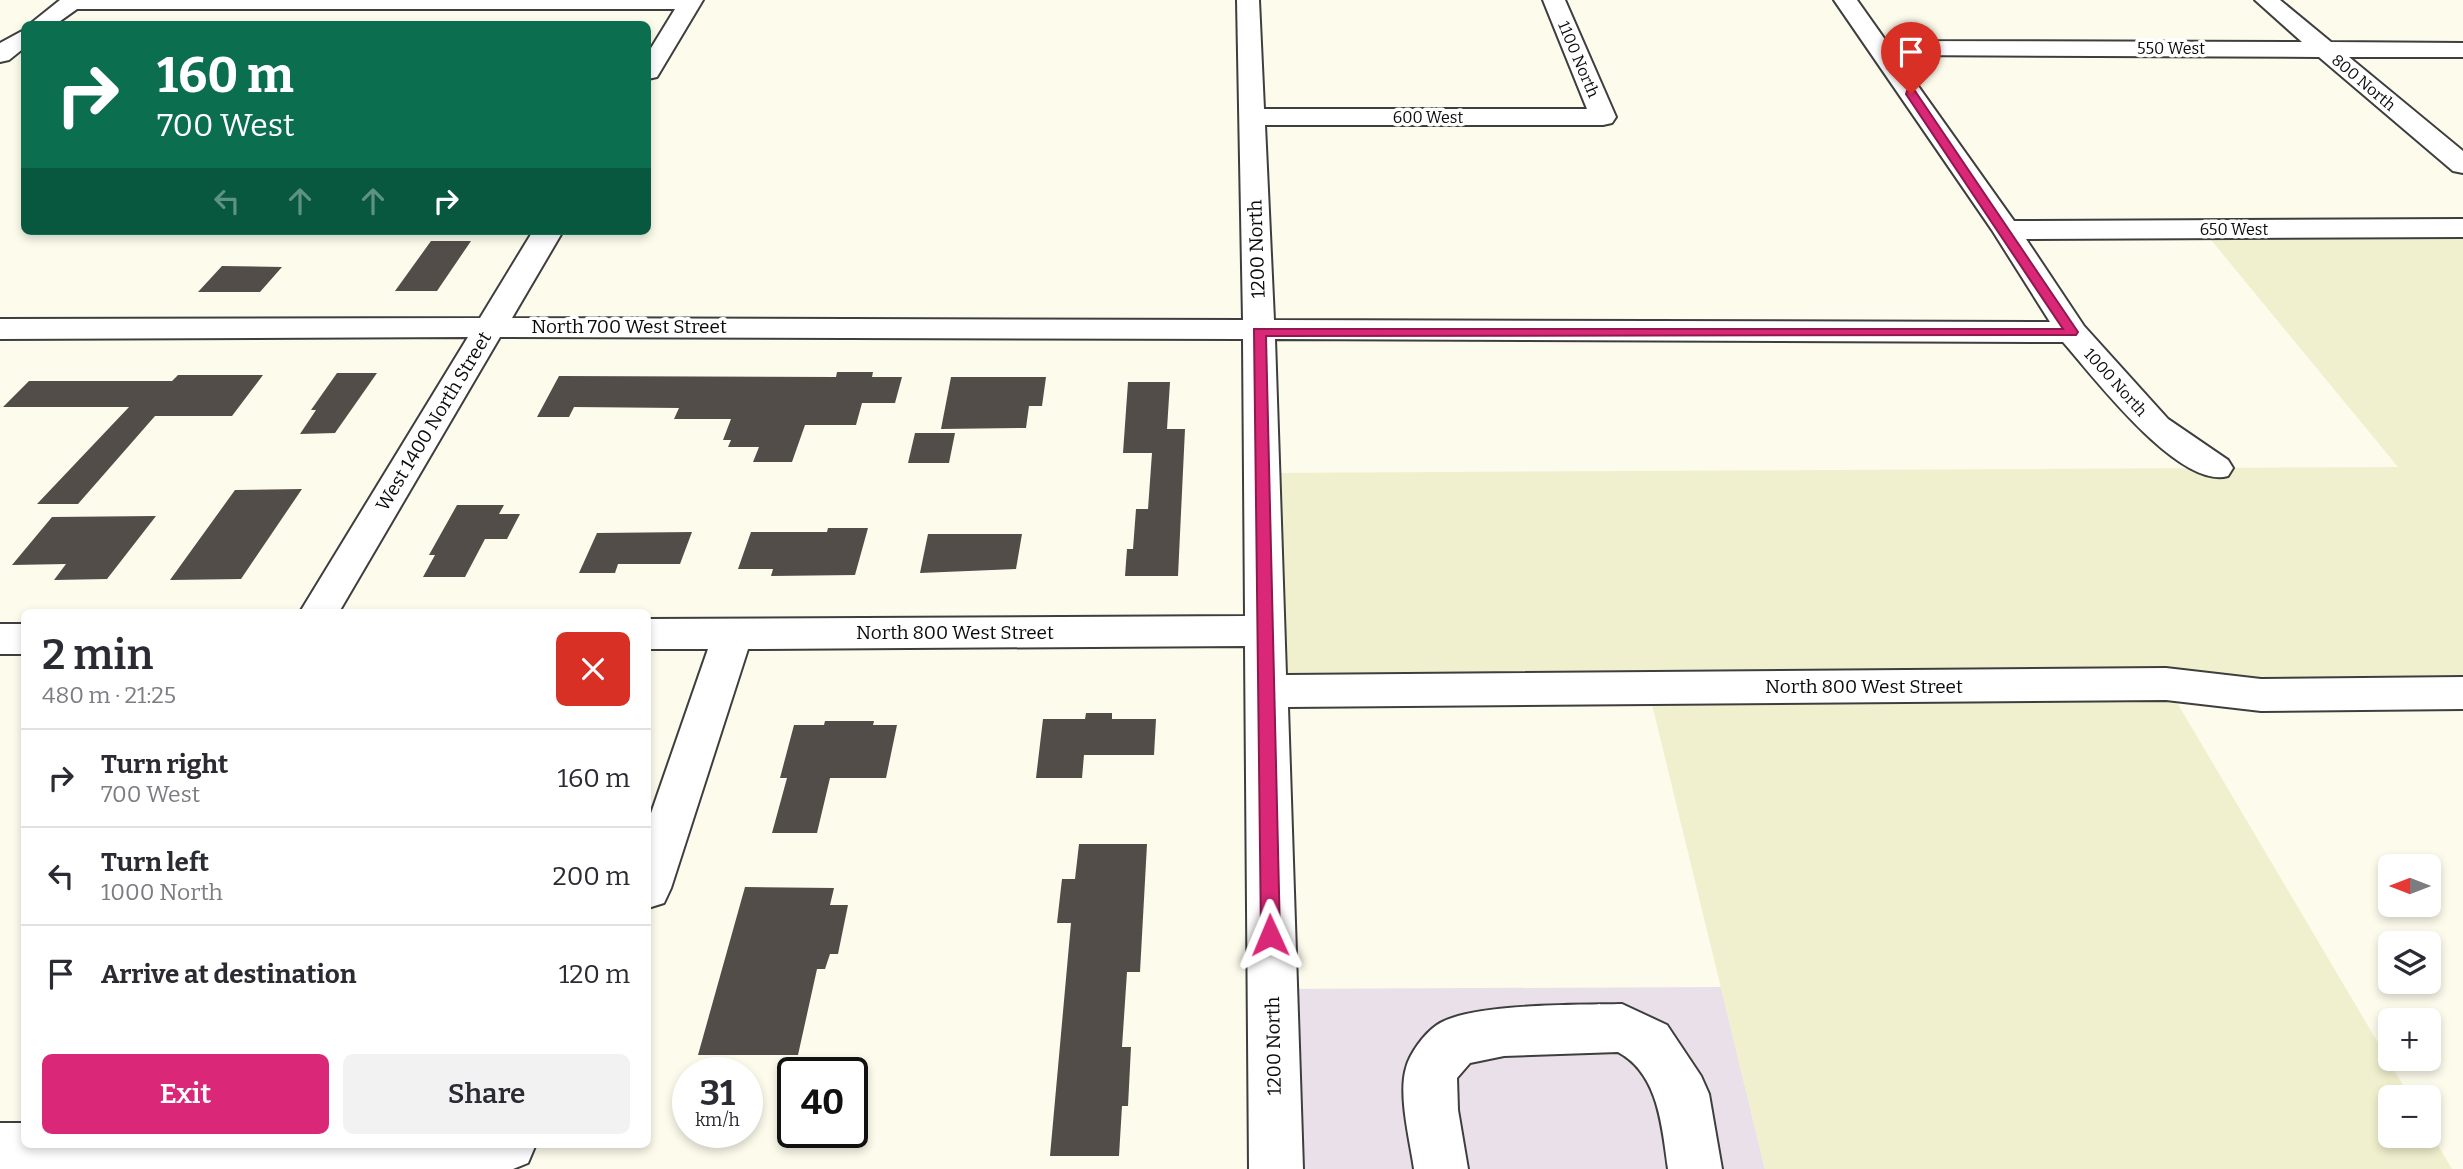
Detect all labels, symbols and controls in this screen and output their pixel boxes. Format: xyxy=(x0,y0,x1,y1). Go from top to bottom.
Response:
street label: 1100 North xyxy=(1554,18,1603,100)
pin xyxy=(1881,22,1941,94)
icon: arrive xyxy=(1892,33,1930,71)
street label: 550 West xyxy=(2137,39,2205,58)
text: 160 m xyxy=(157,46,294,105)
icon: right xyxy=(42,49,133,140)
street label: 800 North xyxy=(2328,50,2400,115)
text: 700 West xyxy=(157,106,295,144)
street label: 600 West xyxy=(1393,108,1463,127)
icon: left xyxy=(208,182,246,220)
icon: ahead xyxy=(281,182,319,220)
icon: ahead xyxy=(354,182,392,220)
icon: right xyxy=(427,182,465,220)
street label: 1200 North xyxy=(1243,199,1270,299)
street label: 650 West xyxy=(2200,220,2268,239)
street label: North 700 West Street xyxy=(531,315,727,338)
street label: West 1400 North Street xyxy=(371,327,496,515)
street label: 1000 North xyxy=(2080,344,2151,420)
street label: North 800 West Street xyxy=(856,621,1054,644)
text: 2 min xyxy=(42,630,153,680)
button: close xyxy=(556,632,630,706)
street label: North 800 West Street xyxy=(1765,675,1963,698)
text: 480 m · 21:25 xyxy=(42,681,176,709)
text: Turn right xyxy=(101,749,228,780)
icon: right xyxy=(42,759,80,797)
text: 160 m xyxy=(558,763,630,794)
text: 700 West xyxy=(101,780,200,808)
text: Turn left xyxy=(101,847,209,878)
north arrow xyxy=(2378,854,2441,917)
map controls xyxy=(2378,854,2441,1148)
icon: left xyxy=(42,857,80,895)
text: 200 m xyxy=(553,861,630,892)
text: 1000 North xyxy=(101,878,223,906)
position arrow xyxy=(1233,898,1307,972)
button: layers xyxy=(2378,931,2441,994)
icon: arrive xyxy=(42,955,80,993)
text: Arrive at destination xyxy=(101,959,356,990)
text: 120 m xyxy=(559,959,630,990)
street label: 1200 North xyxy=(1261,996,1286,1096)
button: + xyxy=(2378,1008,2441,1071)
button: Exit xyxy=(42,1054,329,1134)
button: Share xyxy=(343,1054,630,1134)
speed limit sign: 40 xyxy=(777,1057,868,1148)
text: 31 xyxy=(700,1072,735,1114)
button: − xyxy=(2378,1085,2441,1148)
text: km/h xyxy=(695,1109,740,1131)

